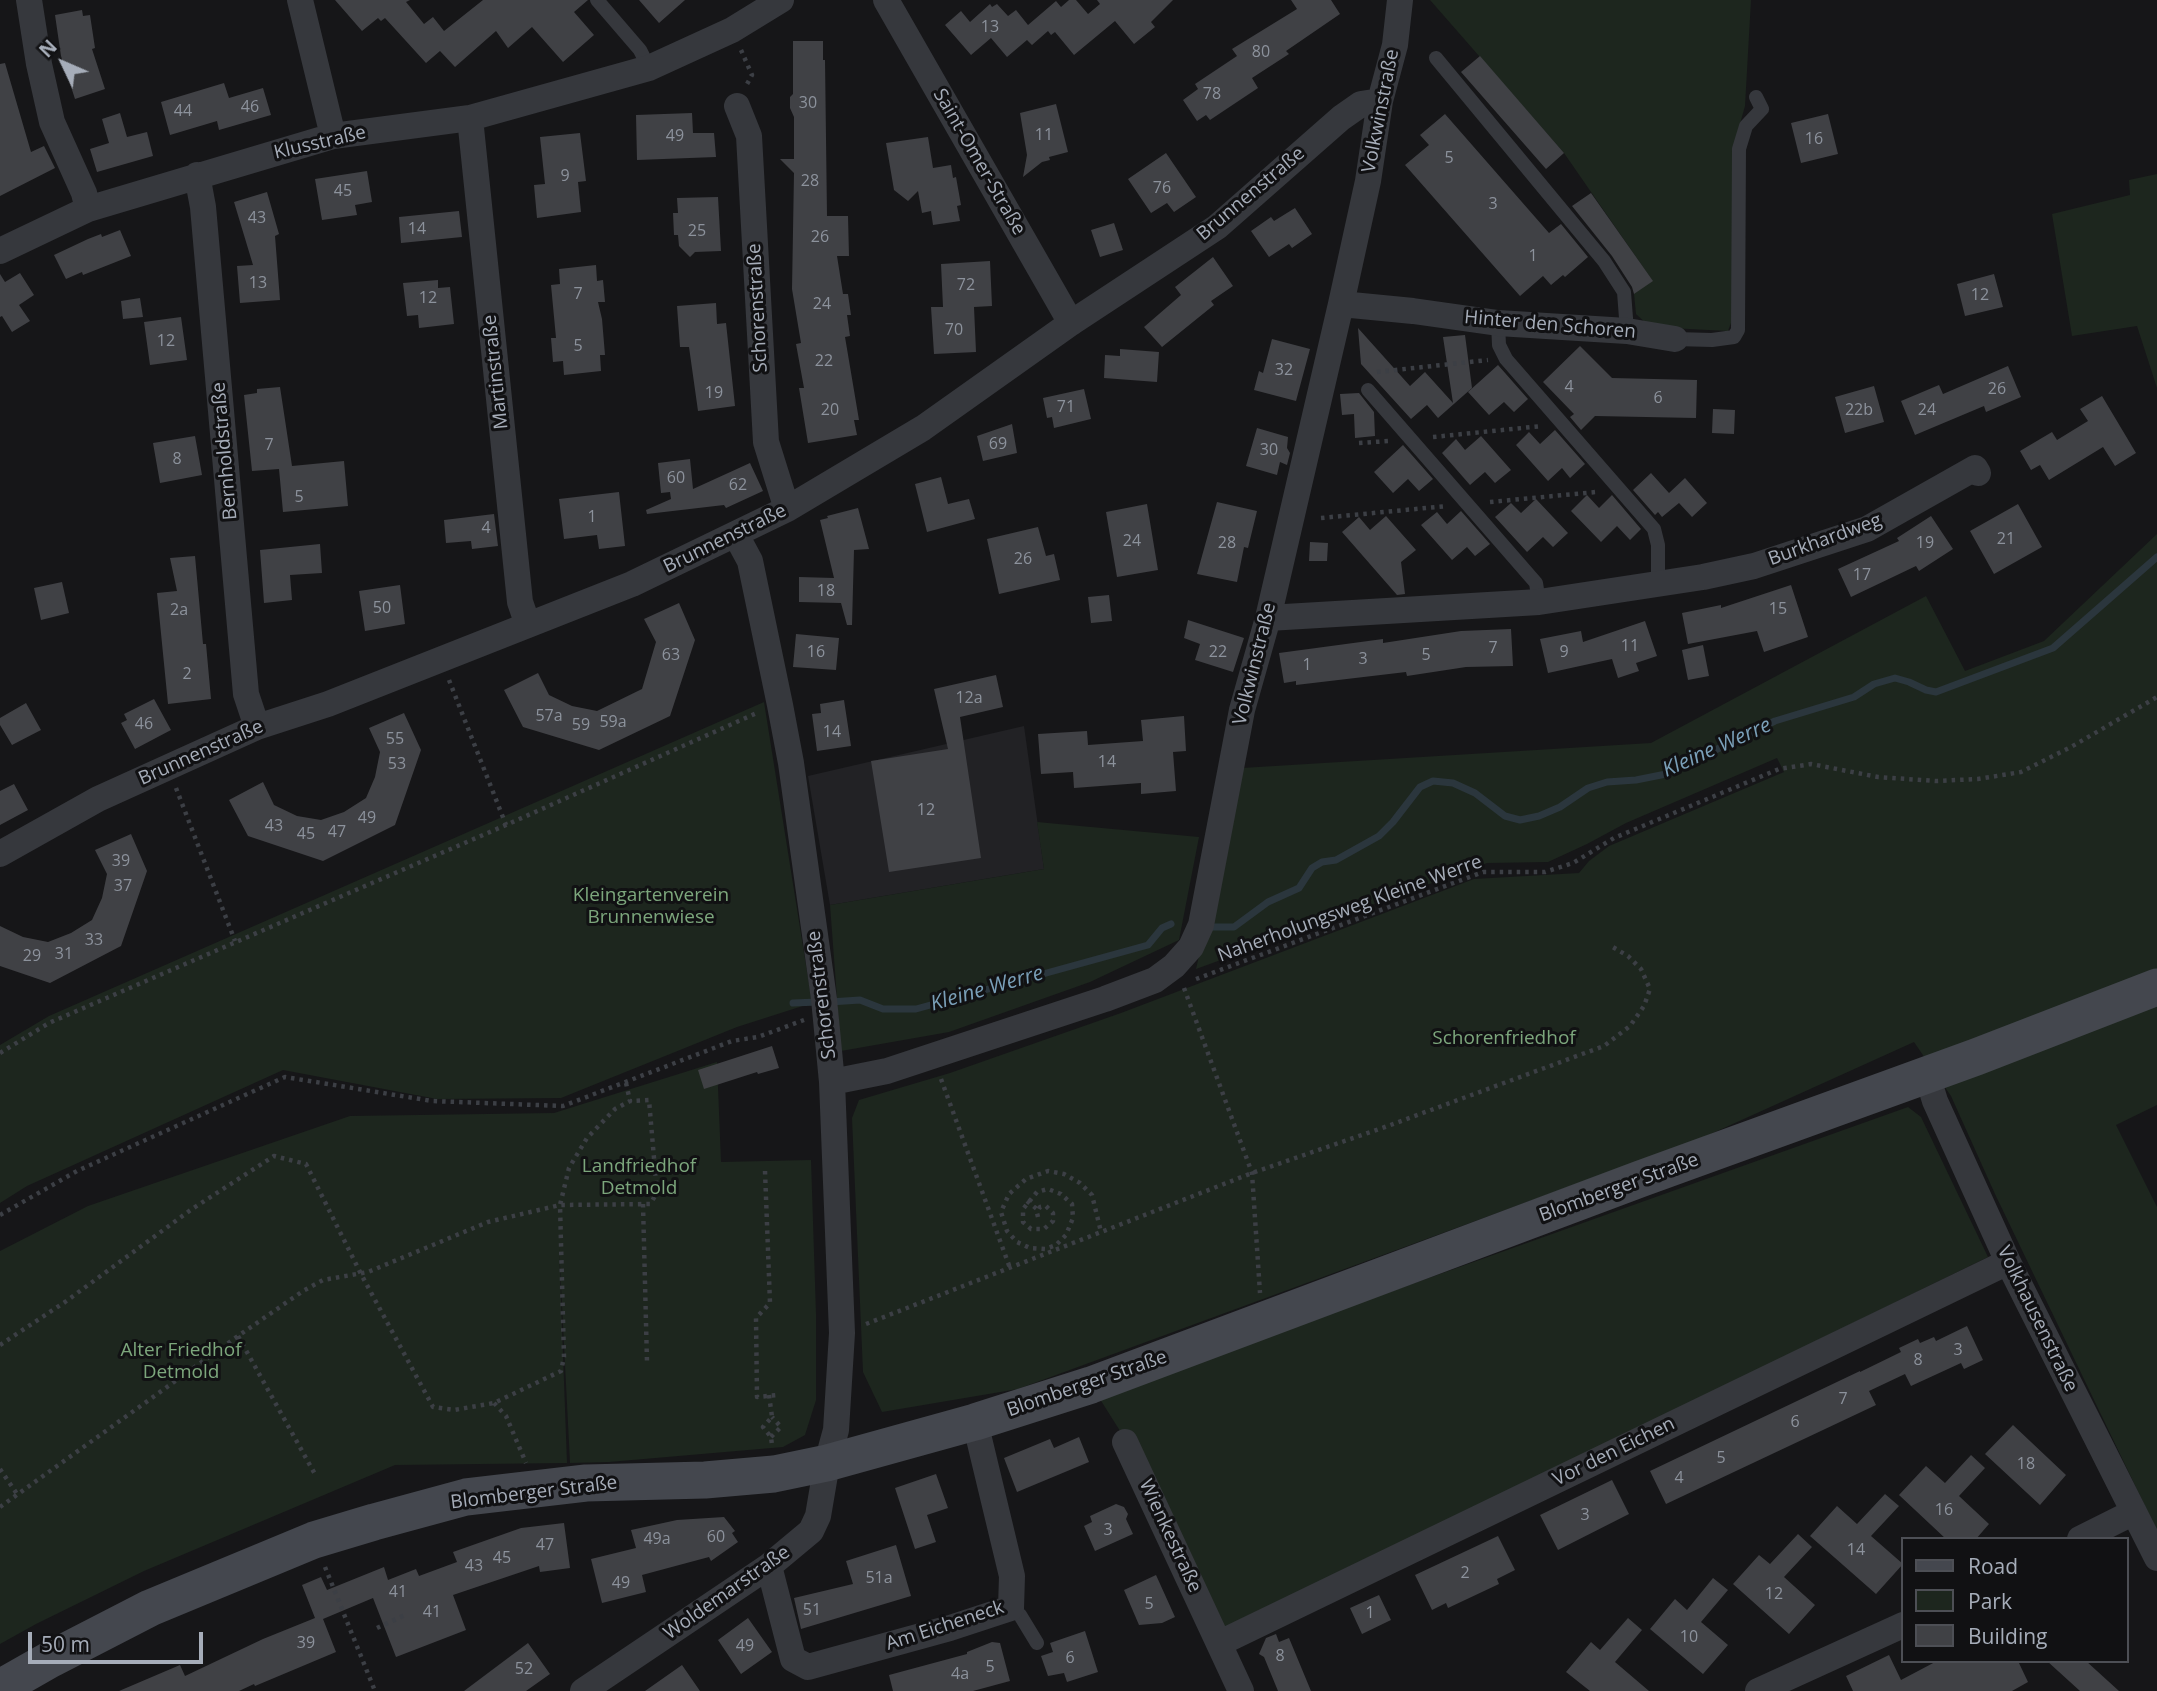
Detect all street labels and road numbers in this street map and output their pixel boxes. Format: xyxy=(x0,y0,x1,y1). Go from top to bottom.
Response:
street label: Volkwinstraße xyxy=(1358,47,1404,175)
street label: Saint-Omer-Straße xyxy=(928,85,1030,239)
street label: Klusstraße xyxy=(272,121,368,165)
street label: Brunnenstraße xyxy=(1192,142,1310,246)
street label: Schorenstraße xyxy=(743,243,773,373)
street label: Hinter den Schoren xyxy=(1463,306,1637,344)
street label: Martinstraße xyxy=(479,313,513,431)
street label: Bernholdstraße xyxy=(208,381,242,521)
street label: Brunnenstraße xyxy=(660,499,790,579)
street label: Burkhardweg xyxy=(1765,509,1885,571)
street label: Volkwinstraße xyxy=(1229,600,1281,728)
street label: Brunnenstraße xyxy=(135,715,267,791)
street label: Naherholungsweg Kleine Werre xyxy=(1215,850,1485,968)
street label: Schorenstraße xyxy=(803,929,841,1061)
street label: Blomberger Straße xyxy=(1536,1149,1702,1227)
street label: Volkhausenstraße xyxy=(1992,1242,2082,1396)
street label: Blomberger Straße xyxy=(1004,1346,1170,1422)
street label: Vor den Eichen xyxy=(1549,1413,1679,1491)
street label: Blomberger Straße xyxy=(449,1471,619,1515)
street label: Wienkestraße xyxy=(1134,1476,1206,1596)
street label: Woldemarstraße xyxy=(660,1541,794,1645)
street label: Am Eicheneck xyxy=(883,1596,1007,1656)

